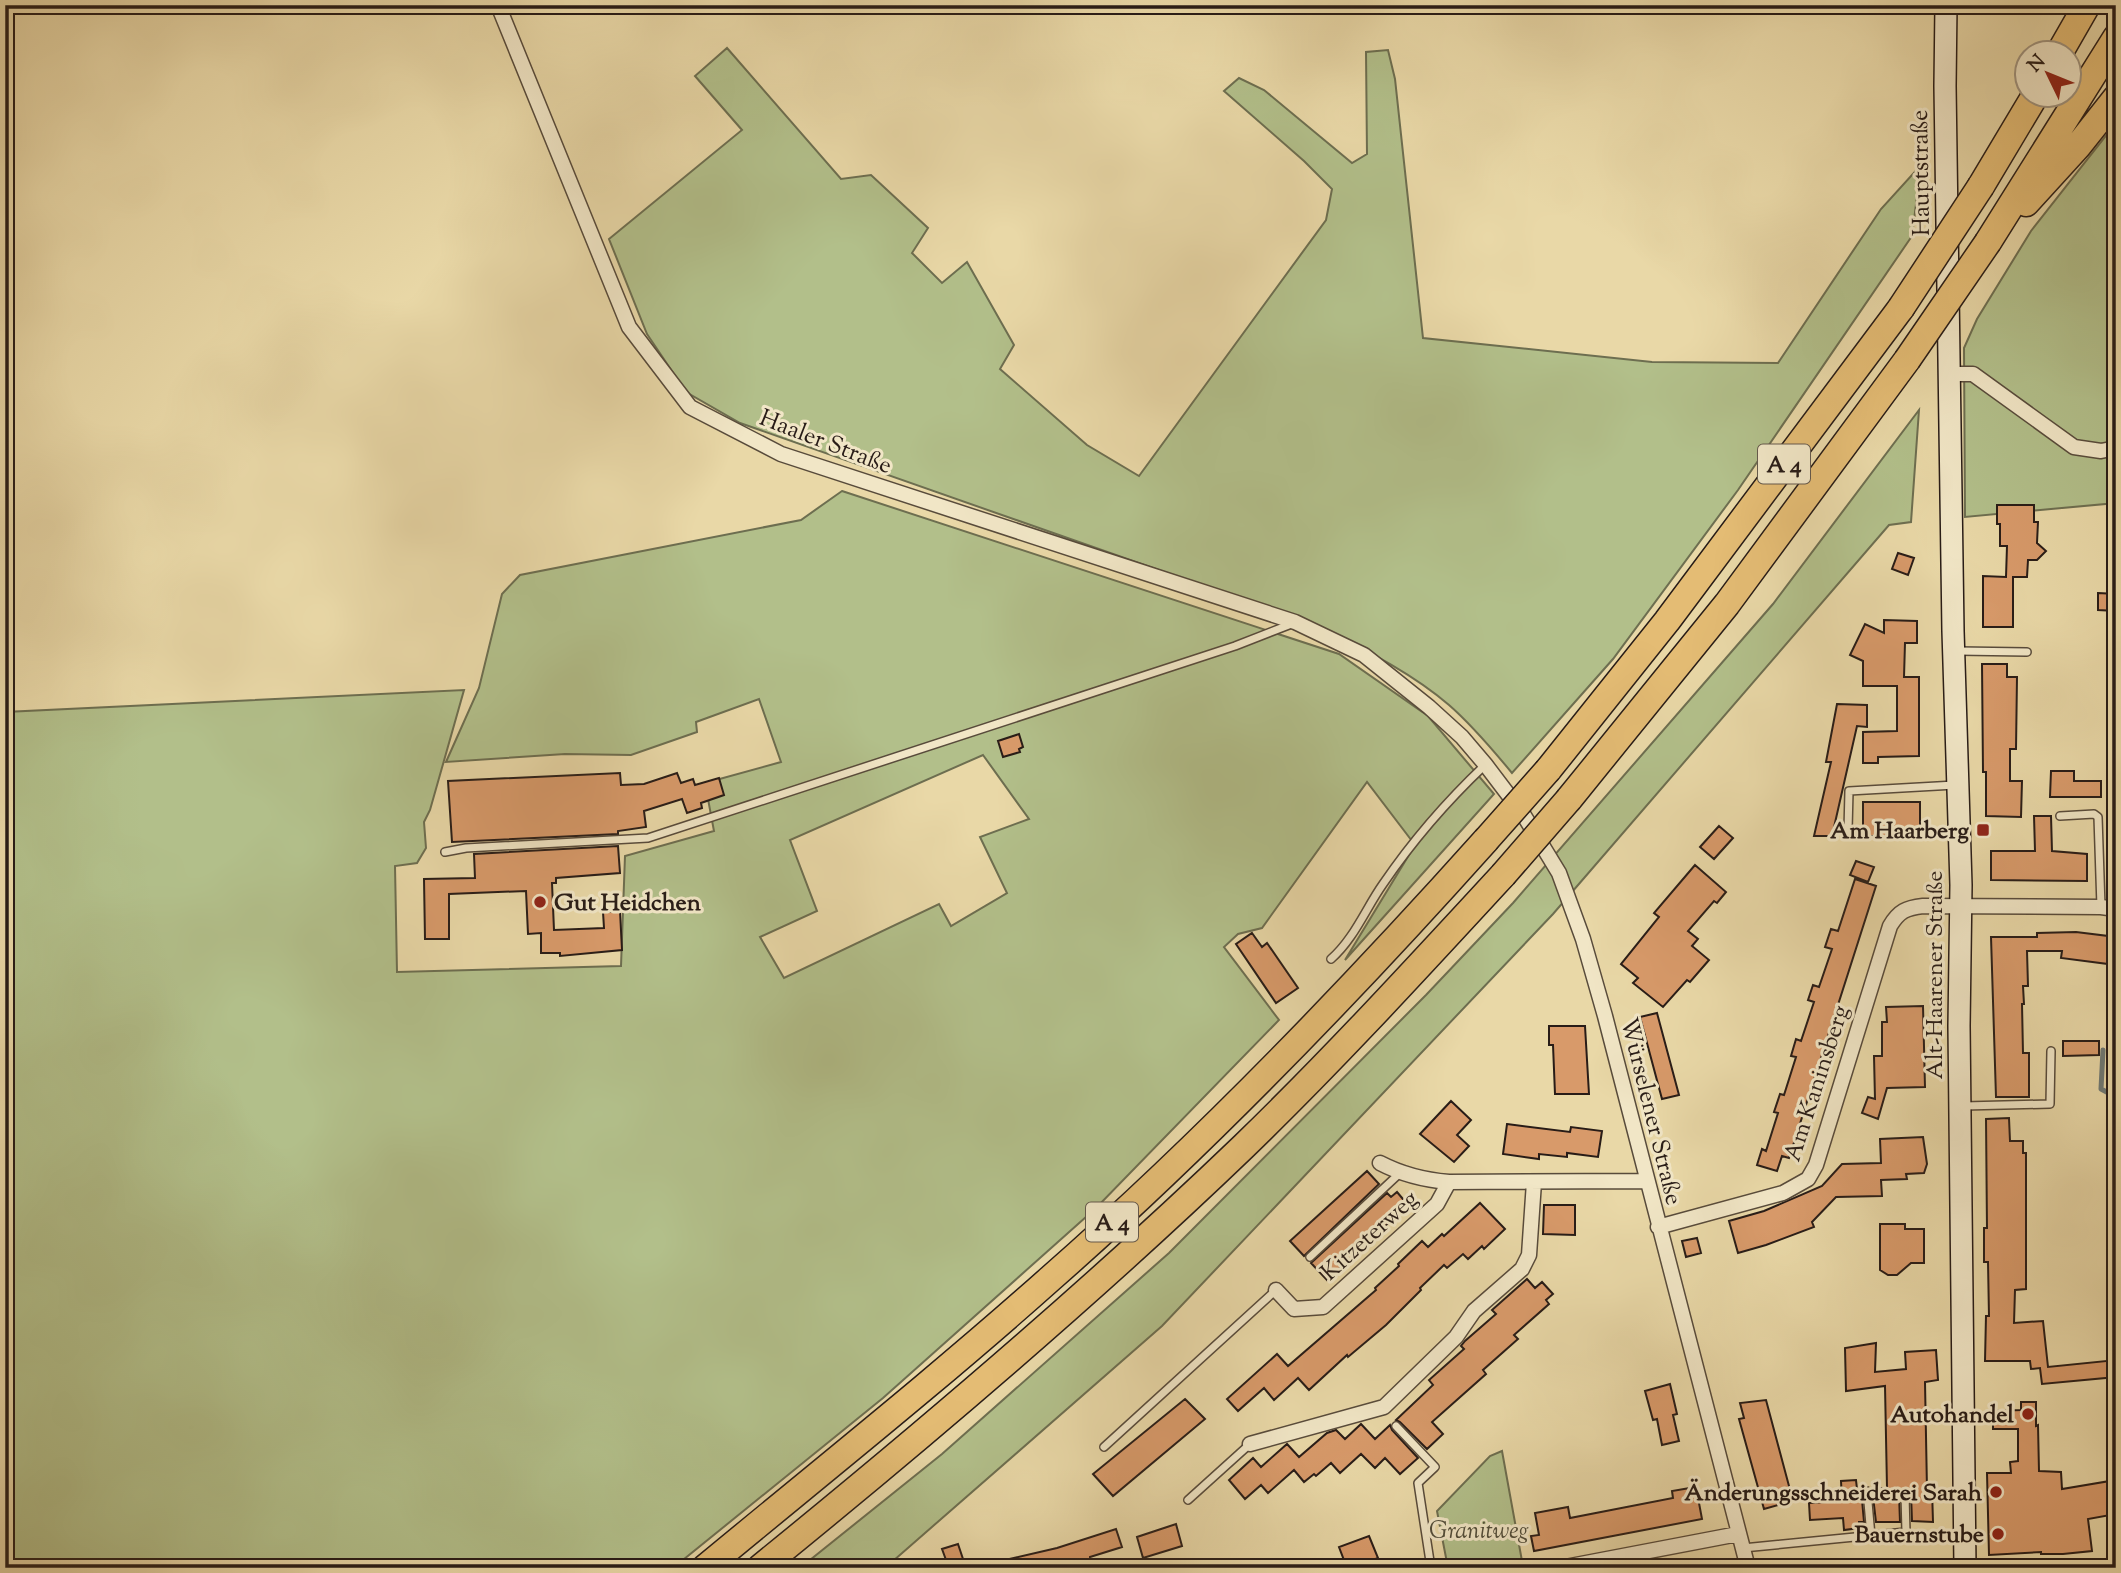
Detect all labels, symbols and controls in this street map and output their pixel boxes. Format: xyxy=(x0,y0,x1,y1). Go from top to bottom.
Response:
north arrow xyxy=(2012,38,2082,108)
text: N xyxy=(2022,49,2052,79)
street label: Hauptstraße xyxy=(1904,109,1940,236)
street label: Haaler Straße xyxy=(754,402,896,484)
road number: A 4 xyxy=(1758,445,1810,484)
place label: Am Haarberg xyxy=(1830,815,1969,849)
marker: Am Haarberg xyxy=(1975,822,1991,838)
street label: Alt-Haarener Straße xyxy=(1919,871,1953,1079)
place label: Gut Heidchen xyxy=(554,887,702,921)
marker: Gut Heidchen xyxy=(532,894,548,910)
street label: Am Kaninsberg xyxy=(1777,1001,1859,1166)
street label: Würselener Straße xyxy=(1610,1014,1690,1209)
street label: Kitzeterweg xyxy=(1314,1183,1427,1290)
road number: A 4 xyxy=(1086,1203,1138,1242)
place label: Autohandel xyxy=(1890,1399,2014,1433)
marker: Autohandel xyxy=(2020,1406,2036,1422)
place label: Änderungsschneiderei Sarah xyxy=(1684,1477,1983,1511)
marker: Änderungsschneiderei Sarah xyxy=(1988,1484,2004,1500)
park label: Granitweg xyxy=(1429,1515,1529,1549)
place label: Bauernstube xyxy=(1854,1519,1984,1553)
marker: Bauernstube xyxy=(1990,1526,2006,1542)

